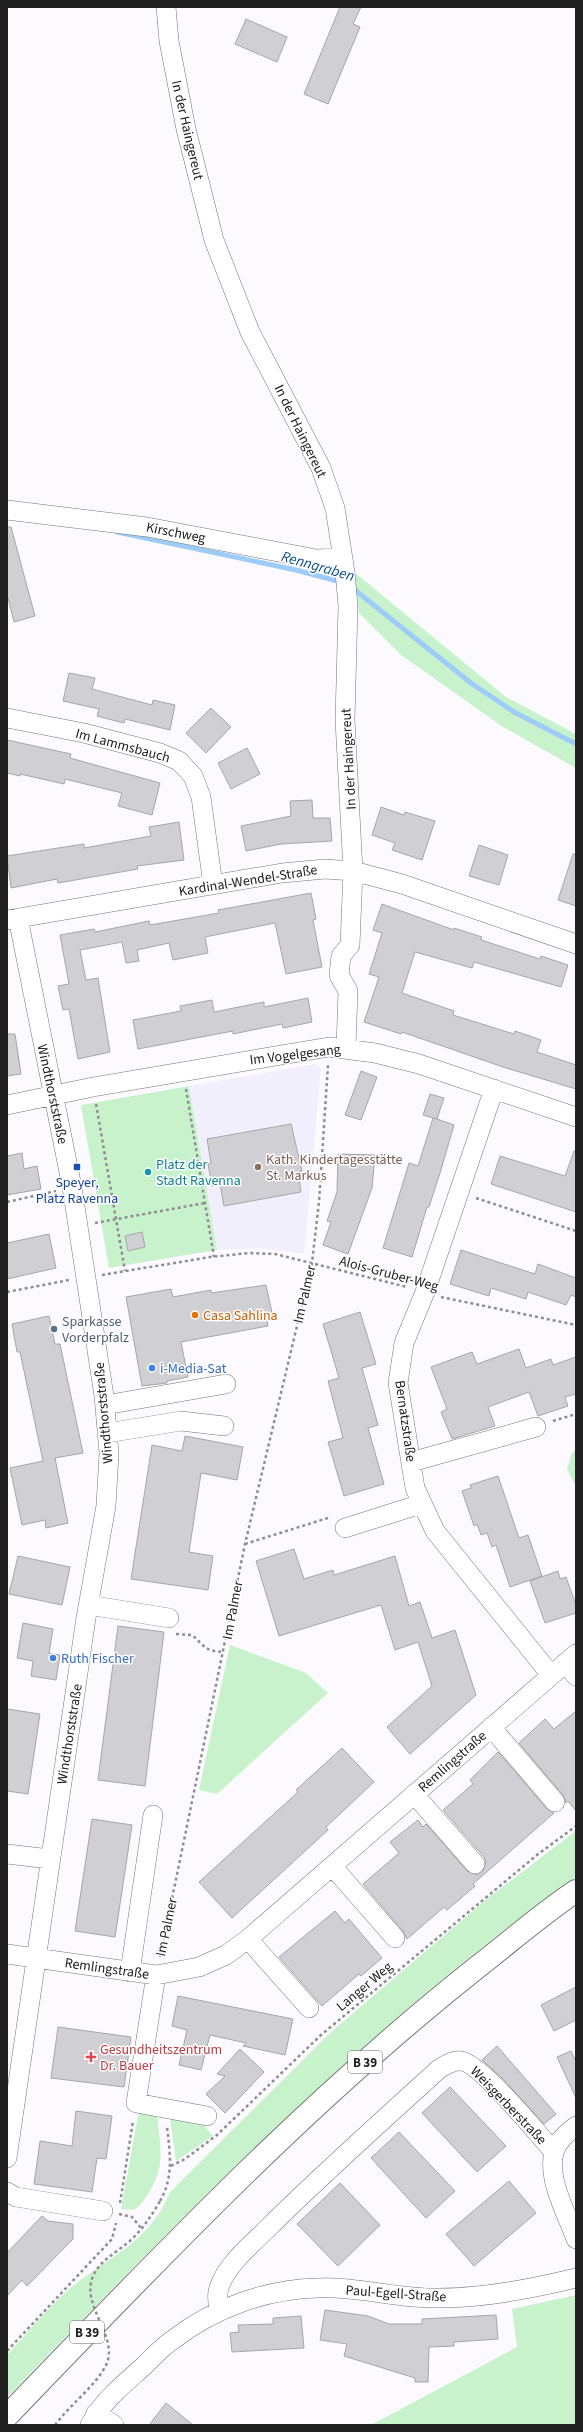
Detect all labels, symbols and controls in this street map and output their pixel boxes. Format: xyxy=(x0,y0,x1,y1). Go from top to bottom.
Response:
street label: In der Haingereut xyxy=(166,78,208,182)
street label: In der Haingereut xyxy=(269,381,331,482)
street label: Kirschweg xyxy=(144,517,207,549)
water label: Renngraben xyxy=(279,546,357,587)
street label: In der Haingereut xyxy=(336,707,362,810)
street label: Im Lammsbauch xyxy=(73,724,172,768)
street label: Kardinal-Wendel-Straße xyxy=(177,860,319,902)
street label: Im Vogelgesang xyxy=(248,1039,342,1070)
street label: Windthorststraße xyxy=(32,1042,72,1146)
place label: Kath. Kindertagesstätte St. Markus xyxy=(266,1150,402,1186)
place label: Platz der Stadt Ravenna xyxy=(156,1155,241,1191)
marker: Speyer, Platz Ravenna xyxy=(72,1162,82,1172)
marker: Kath. Kindertagesstätte St. Markus xyxy=(253,1162,263,1172)
marker: Platz der Stadt Ravenna xyxy=(143,1167,153,1177)
place label: Speyer, Platz Ravenna xyxy=(36,1173,118,1209)
street label: Alois-Gruber-Weg xyxy=(337,1251,441,1297)
street label: Im Palmer xyxy=(289,1263,321,1325)
place label: Casa Sahlina xyxy=(203,1306,278,1326)
marker: Casa Sahlina xyxy=(190,1310,200,1320)
place label: Sparkasse Vorderpfalz xyxy=(62,1312,129,1348)
marker: Sparkasse Vorderpfalz xyxy=(49,1324,59,1334)
place label: i-Media-Sat xyxy=(160,1359,227,1379)
street label: Windthorststraße xyxy=(90,1361,118,1464)
marker: i-Media-Sat xyxy=(147,1363,157,1373)
street label: Bernatzstraße xyxy=(389,1379,421,1463)
street label: Im Palmer xyxy=(217,1579,248,1641)
place label: Ruth Fischer xyxy=(61,1649,134,1669)
marker: Ruth Fischer xyxy=(48,1653,58,1663)
street label: Windthorststraße xyxy=(52,1682,88,1786)
street label: Remlingstraße xyxy=(414,1726,491,1797)
street label: Im Palmer xyxy=(151,1896,183,1958)
street label: Remlingstraße xyxy=(63,1953,150,1985)
street label: Langer Weg xyxy=(332,1957,397,2016)
place label: Gesundheitszentrum Dr. Bauer xyxy=(100,2040,222,2076)
marker: Gesundheitszentrum Dr. Bauer xyxy=(85,2051,97,2063)
road number: B 39 xyxy=(348,2051,382,2073)
street label: Weisgerberstraße xyxy=(466,2062,551,2149)
street label: Paul-Egell-Straße xyxy=(345,2281,447,2307)
road number: B 39 xyxy=(70,2321,104,2343)

